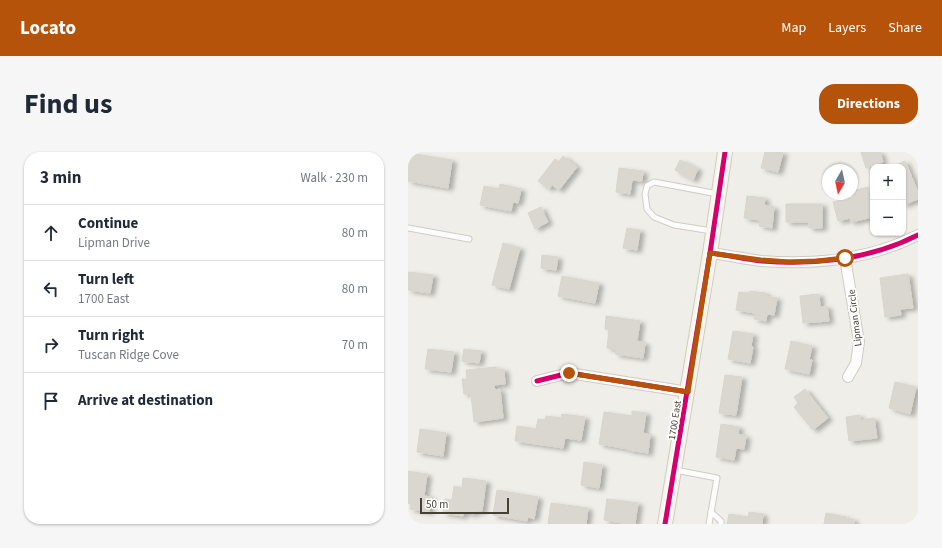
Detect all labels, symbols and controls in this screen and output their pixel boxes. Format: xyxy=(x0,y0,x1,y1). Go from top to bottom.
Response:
text: Locato xyxy=(20,15,76,42)
text: Map xyxy=(781,18,806,38)
text: Layers xyxy=(828,18,866,38)
text: Share xyxy=(888,18,922,38)
text: Find us xyxy=(24,84,112,124)
button: Directions xyxy=(819,84,918,124)
north arrow xyxy=(822,164,858,200)
map controls xyxy=(870,164,906,236)
button: + xyxy=(870,164,906,200)
text: 3 min xyxy=(40,166,81,190)
text: Walk · 230 m xyxy=(300,169,368,187)
button: − xyxy=(870,200,906,236)
text: Continue xyxy=(78,213,138,234)
icon: ahead xyxy=(40,222,62,244)
text: 80 m xyxy=(342,224,368,242)
text: Lipman Drive xyxy=(78,234,150,252)
route start xyxy=(836,249,854,267)
text: Turn left xyxy=(78,269,134,290)
icon: left xyxy=(40,278,62,300)
text: 80 m xyxy=(342,280,368,298)
street label: Lipman Circle xyxy=(845,289,865,347)
text: 1700 East xyxy=(78,290,129,308)
text: Turn right xyxy=(78,325,144,346)
icon: right xyxy=(40,334,62,356)
text: 70 m xyxy=(342,336,368,354)
text: Tuscan Ridge Cove xyxy=(78,346,179,364)
route end xyxy=(560,364,578,382)
icon: arrive xyxy=(40,390,62,412)
text: Arrive at destination xyxy=(78,390,213,411)
street label: 1700 East xyxy=(665,399,685,441)
scale bar xyxy=(420,496,509,515)
text: 50 m xyxy=(426,497,448,512)

